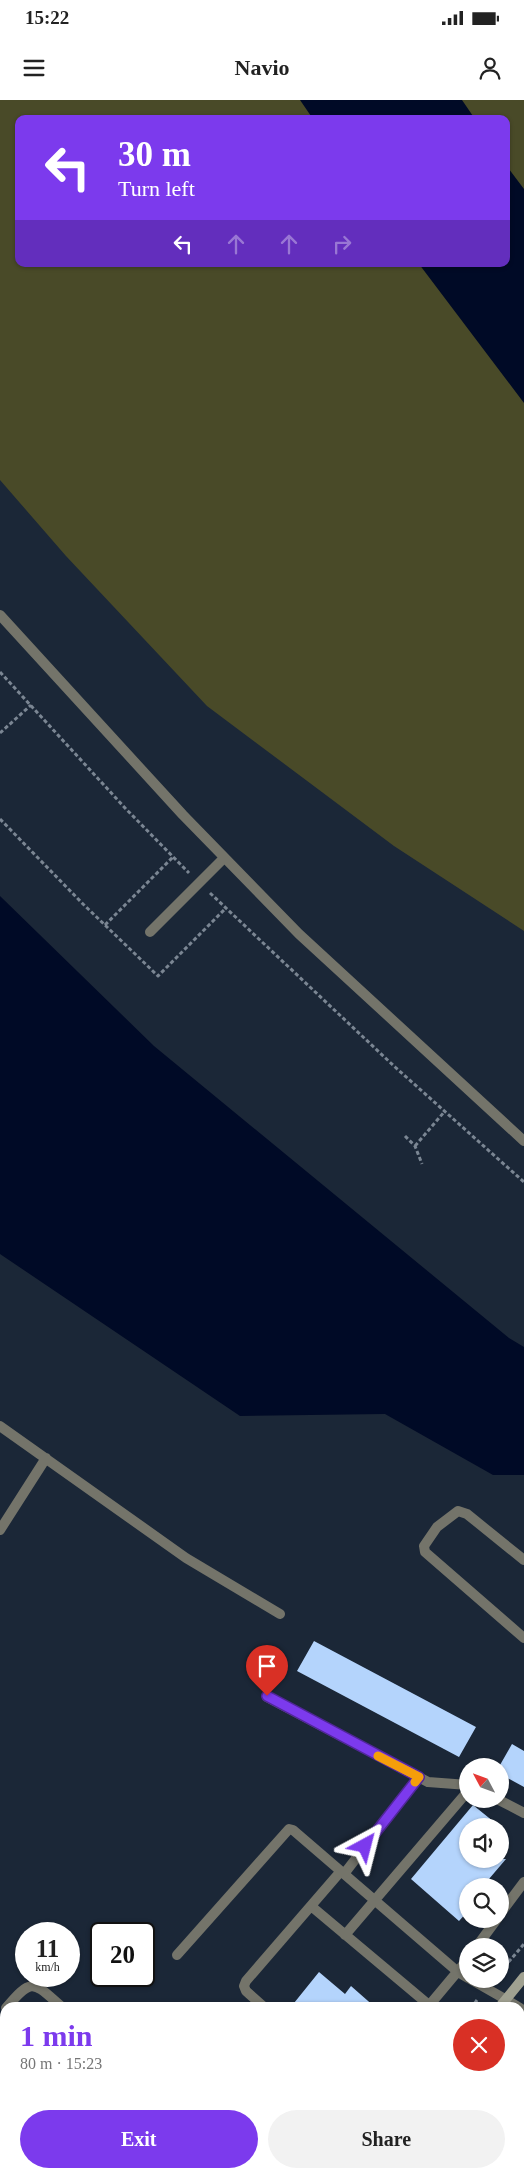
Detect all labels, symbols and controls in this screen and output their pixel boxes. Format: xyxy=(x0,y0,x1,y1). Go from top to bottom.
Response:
text: 15:22 xyxy=(25,7,69,28)
icon: menu xyxy=(20,54,48,82)
icon: person xyxy=(476,54,504,82)
text: Navio xyxy=(235,55,290,80)
icon: left xyxy=(35,135,100,200)
text: 30 m xyxy=(118,135,191,174)
text: Turn left xyxy=(118,176,195,201)
icon: left xyxy=(169,230,197,258)
icon: ahead xyxy=(222,230,250,258)
icon: ahead xyxy=(275,230,303,258)
icon: right xyxy=(328,230,356,258)
pin xyxy=(246,1645,288,1696)
icon: arrive xyxy=(253,1652,281,1680)
north arrow xyxy=(459,1758,509,1808)
map controls xyxy=(459,1758,509,1988)
button: sound xyxy=(459,1818,509,1868)
position arrow xyxy=(338,1819,390,1871)
button: search xyxy=(459,1878,509,1928)
speed limit sign: 20 xyxy=(90,1922,155,1987)
text: 11 xyxy=(36,1935,59,1962)
button: layers xyxy=(459,1938,509,1988)
text: km/h xyxy=(35,1960,60,1974)
text: 1 min xyxy=(20,2019,93,2052)
button: close xyxy=(453,2019,505,2071)
text: 80 m · 15:23 xyxy=(20,2055,102,2072)
button: Exit xyxy=(20,2110,258,2168)
button: Share xyxy=(268,2110,505,2168)

